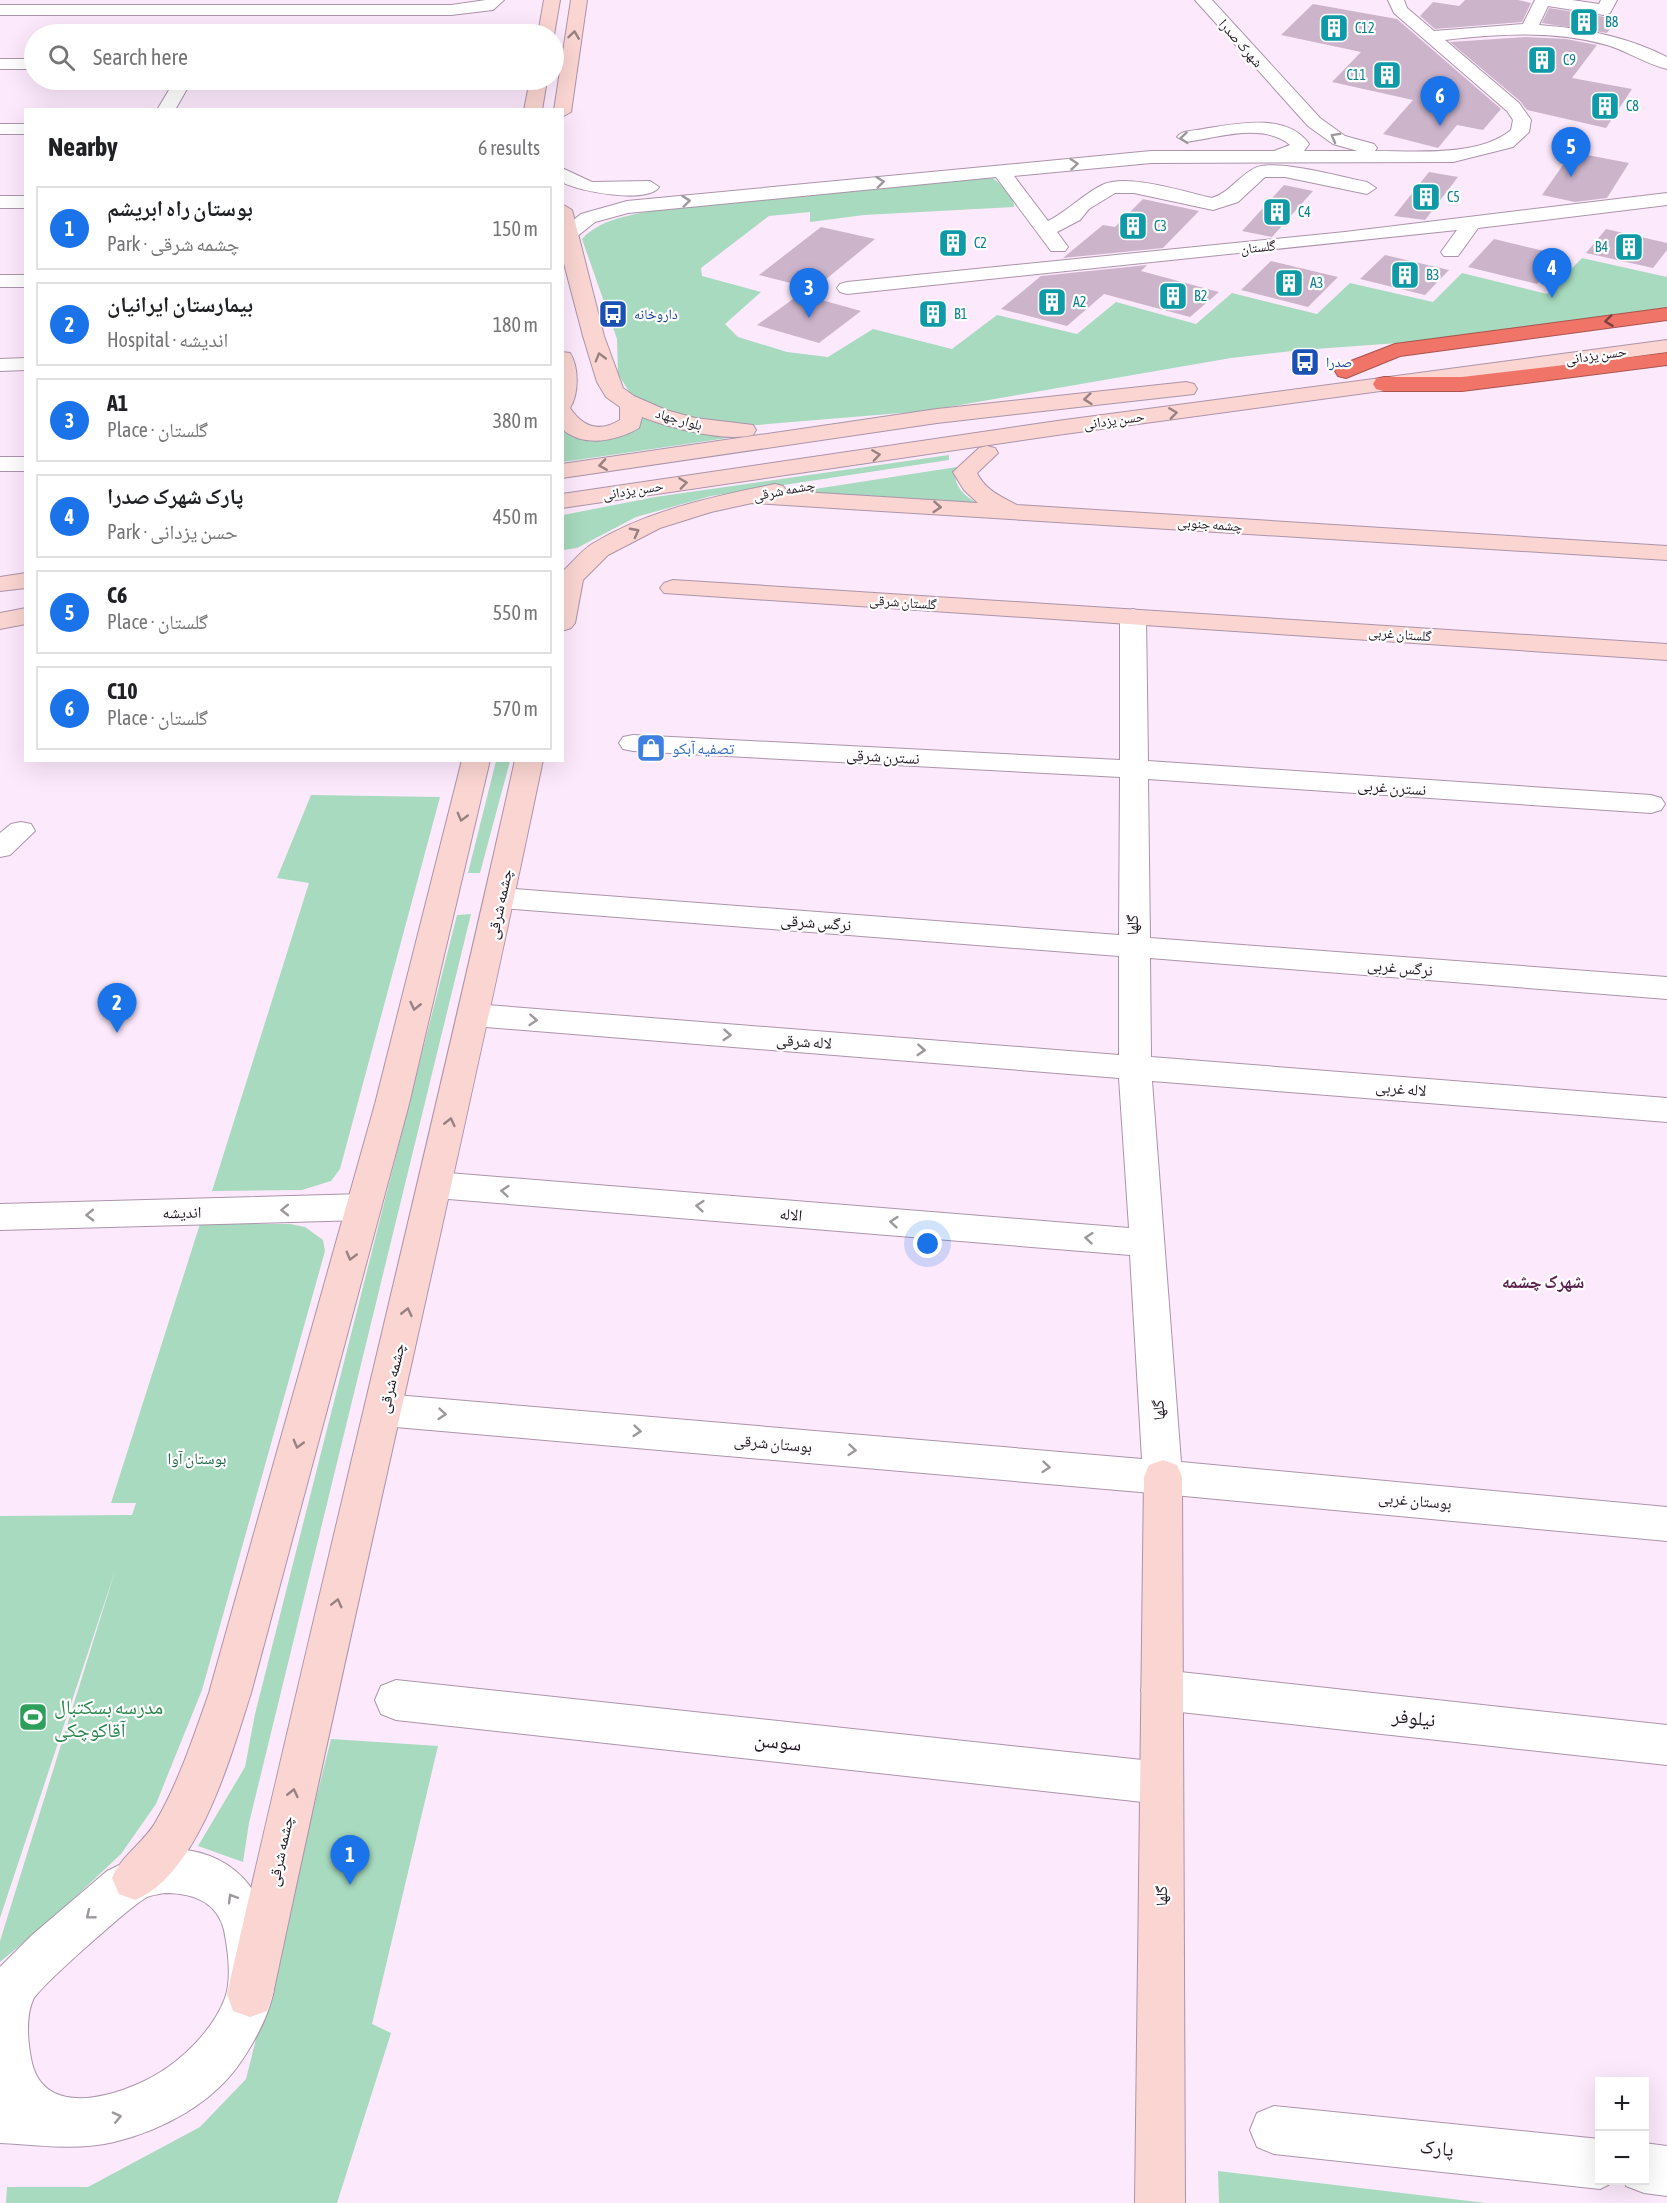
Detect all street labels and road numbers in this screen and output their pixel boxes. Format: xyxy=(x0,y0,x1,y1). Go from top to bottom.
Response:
street label: شهرک صدرا xyxy=(1215,16,1266,71)
street label: گلستان xyxy=(1240,237,1277,258)
street label: حسن یزدانی xyxy=(1565,343,1628,368)
street label: بلوار جهاد xyxy=(653,405,704,434)
street label: حسن یزدانی xyxy=(1083,408,1146,433)
street label: چشمه شرقی xyxy=(752,476,817,505)
street label: حسن یزدانی xyxy=(601,477,665,504)
street label: چشمه جنوبی xyxy=(1177,514,1243,535)
street label: گلستان شرقی xyxy=(869,592,937,613)
street label: گلستان غربی xyxy=(1368,624,1432,645)
street label: نسترن شرقی xyxy=(846,745,920,769)
street label: نسترن غربی xyxy=(1357,776,1427,800)
street label: چشمه شرقی xyxy=(483,867,517,941)
street label: نرگس شرقی xyxy=(780,911,852,935)
street label: گلها xyxy=(1123,914,1142,935)
street label: نرگس غربی xyxy=(1366,955,1434,981)
street label: لاله شرقی xyxy=(775,1030,832,1054)
street label: لاله غربی xyxy=(1375,1077,1427,1101)
street label: اندیشه xyxy=(162,1203,202,1222)
street label: الاله xyxy=(779,1204,803,1224)
street label: چشمه شرقی xyxy=(374,1341,410,1415)
street label: گلها xyxy=(1148,1399,1169,1421)
street label: بوستان شرقی xyxy=(733,1431,813,1457)
street label: بوستان غربی xyxy=(1377,1488,1453,1514)
street label: نیلوفر xyxy=(1390,1703,1437,1731)
street label: سوسن xyxy=(753,1727,803,1756)
street label: چشمه شرقی xyxy=(264,1814,298,1888)
street label: گلها xyxy=(1152,1885,1171,1906)
street label: پارک xyxy=(1419,2134,1455,2161)

